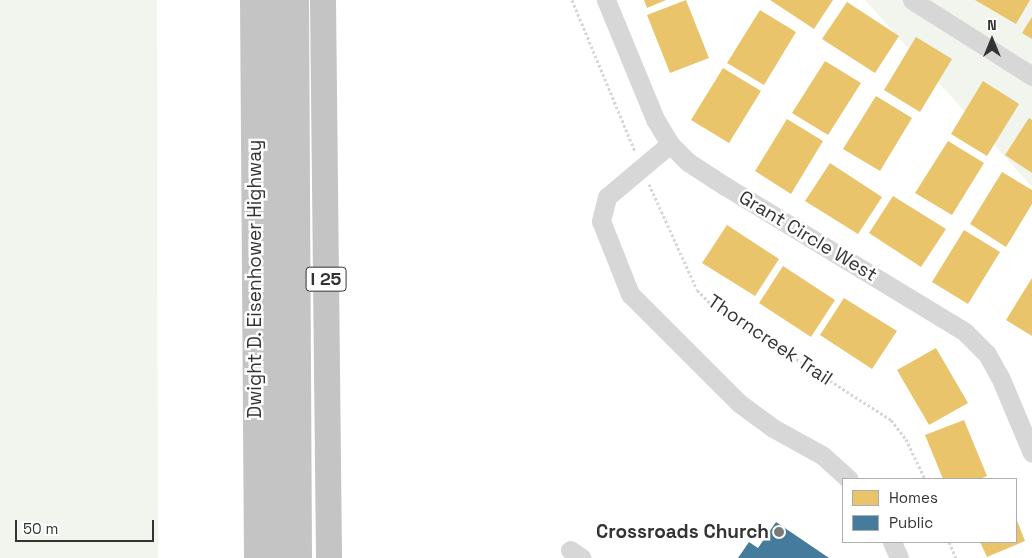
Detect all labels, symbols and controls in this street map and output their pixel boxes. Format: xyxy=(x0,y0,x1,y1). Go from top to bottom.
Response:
north arrow xyxy=(967,15,1017,65)
text: N xyxy=(987,16,997,34)
street label: Dwight D. Eisenhower Highway xyxy=(244,139,266,419)
street label: Grant Circle West xyxy=(735,186,881,286)
road number: I 25 xyxy=(305,264,347,294)
street label: Thorncreek Trail xyxy=(703,290,837,390)
legend xyxy=(842,478,1017,543)
text: Homes xyxy=(889,488,938,507)
scale bar xyxy=(18,510,156,542)
text: Public xyxy=(889,513,933,532)
text: 50 m xyxy=(23,519,58,538)
place label: Crossroads Church xyxy=(596,521,769,543)
marker: Crossroads Church xyxy=(773,526,785,538)

